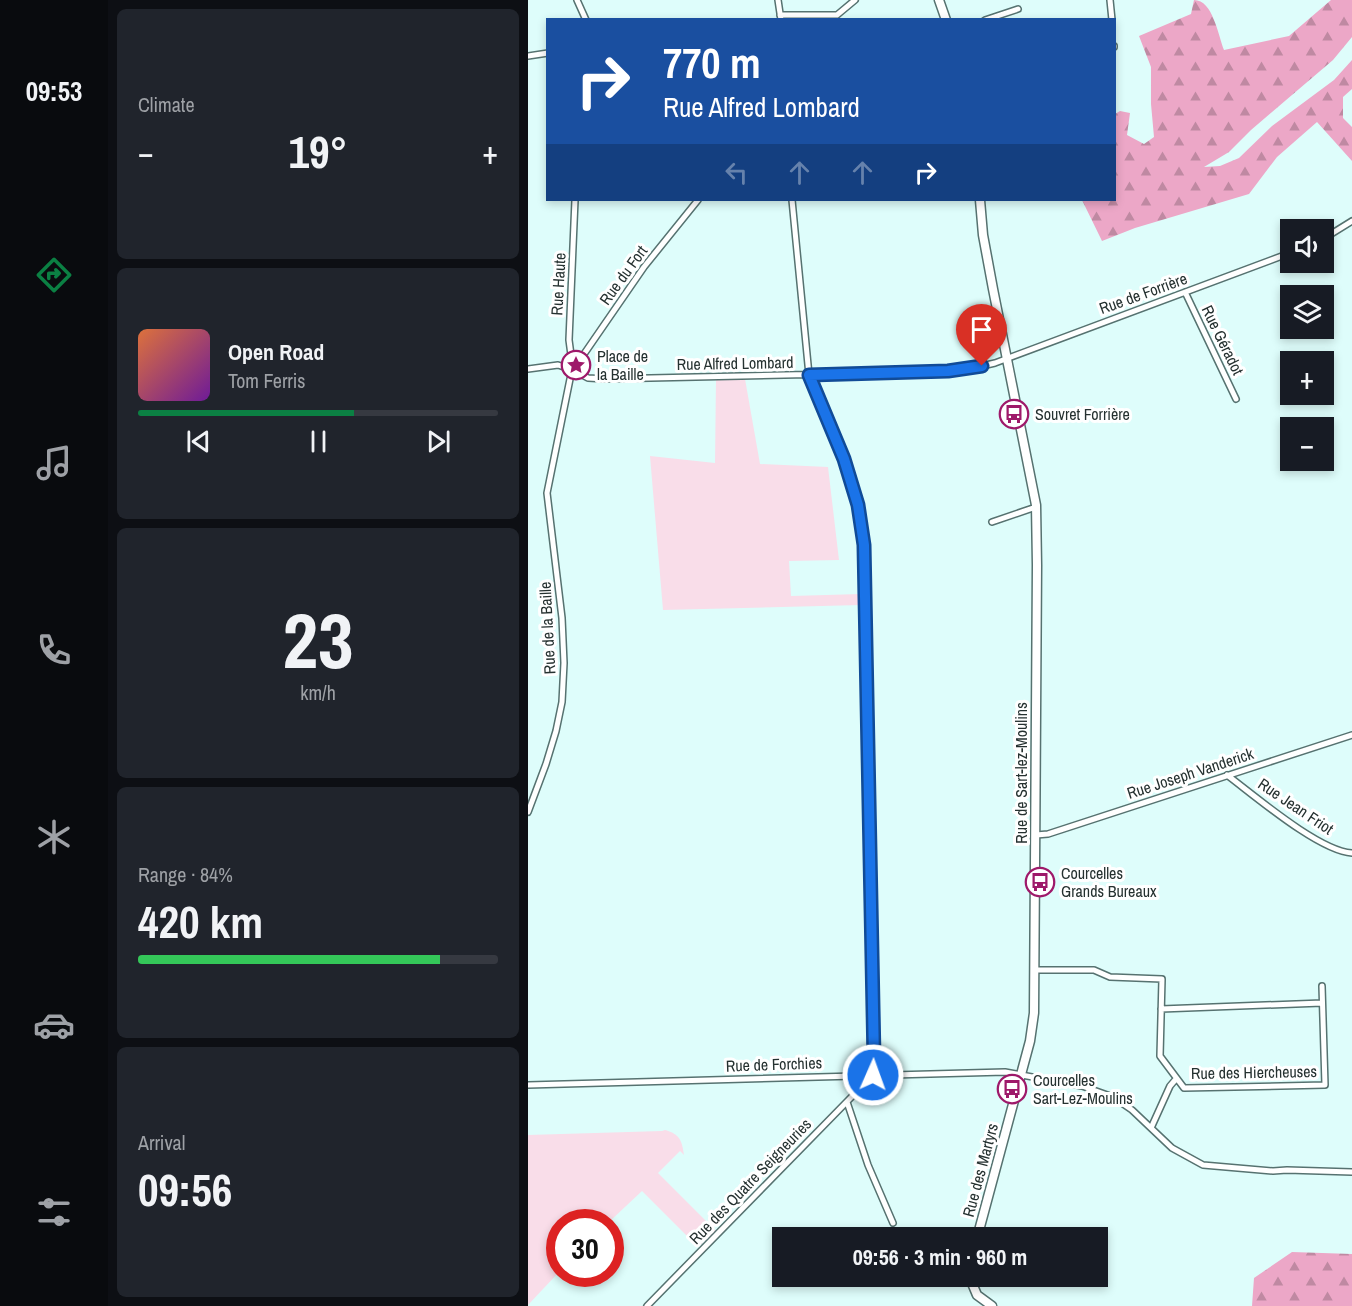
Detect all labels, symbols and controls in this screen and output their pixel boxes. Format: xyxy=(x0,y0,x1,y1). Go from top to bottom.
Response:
text: 770 m xyxy=(663,35,761,91)
icon: right xyxy=(564,42,642,120)
text: 09:53 xyxy=(26,73,82,109)
text: Rue Alfred Lombard xyxy=(663,89,860,125)
text: Climate xyxy=(138,91,195,118)
text: 19° xyxy=(288,121,348,182)
text: − xyxy=(138,130,154,174)
text: + xyxy=(482,130,498,174)
icon: left xyxy=(720,156,753,189)
icon: ahead xyxy=(783,156,816,189)
icon: ahead xyxy=(846,156,879,189)
icon: right xyxy=(909,156,942,189)
map controls xyxy=(1280,219,1334,471)
button: sound xyxy=(1280,219,1334,273)
street label: Rue du Fort xyxy=(594,240,652,309)
street label: Rue Haute xyxy=(545,252,571,316)
icon: directions xyxy=(33,254,75,296)
street label: Rue de Forrière xyxy=(1096,267,1190,319)
button: layers xyxy=(1280,285,1334,339)
street label: Rue Géradot xyxy=(1197,301,1250,379)
pin xyxy=(956,304,1007,366)
icon: arrive xyxy=(965,313,998,346)
text: Open Road xyxy=(228,337,324,367)
place label: Place de la Baille xyxy=(597,345,648,385)
place icon: Place de la Baille xyxy=(560,349,592,381)
street label: Rue Alfred Lombard xyxy=(676,351,794,375)
button: + xyxy=(1280,351,1334,405)
text: Tom Ferris xyxy=(228,367,306,394)
bus stop icon: Souvret Forrière xyxy=(998,398,1030,430)
place label: Souvret Forrière xyxy=(1035,403,1130,425)
button: − xyxy=(1280,417,1334,471)
icon: previous xyxy=(182,425,215,458)
icon: pause xyxy=(302,425,335,458)
icon: next xyxy=(422,425,455,458)
icon: music xyxy=(33,442,75,484)
street label: Rue de la Baille xyxy=(534,581,560,675)
text: 23 xyxy=(282,587,354,692)
icon: phone xyxy=(33,629,75,671)
text: km/h xyxy=(300,679,336,706)
street label: Rue de Sart-lez-Moulins xyxy=(1010,702,1032,844)
street label: Rue Joseph Vanderick xyxy=(1124,742,1256,804)
street label: Rue Jean Friot xyxy=(1254,773,1338,840)
icon: climate xyxy=(33,816,75,858)
text: Range · 84% xyxy=(138,861,233,888)
place label: Courcelles Grands Bureaux xyxy=(1061,862,1157,902)
bus stop icon: Courcelles Grands Bureaux xyxy=(1024,866,1056,898)
text: 420 km xyxy=(138,891,263,952)
icon: car xyxy=(33,1004,75,1046)
position arrow xyxy=(841,1043,905,1107)
street label: Rue de Forchies xyxy=(725,1051,823,1077)
street label: Rue des Hiercheuses xyxy=(1191,1060,1317,1084)
place label: Courcelles Sart-Lez-Moulins xyxy=(1033,1069,1133,1109)
bus stop icon: Courcelles Sart-Lez-Moulins xyxy=(996,1073,1028,1105)
street label: Rue des Quatre Seigneuries xyxy=(684,1113,816,1249)
street label: Rue des Martyrs xyxy=(957,1121,1003,1219)
text: Arrival xyxy=(138,1129,185,1156)
text: 09:56 xyxy=(138,1159,232,1220)
icon: filters xyxy=(33,1191,75,1233)
speed limit sign: 30 xyxy=(546,1209,624,1287)
text: 09:56 · 3 min · 960 m xyxy=(853,1242,1027,1272)

